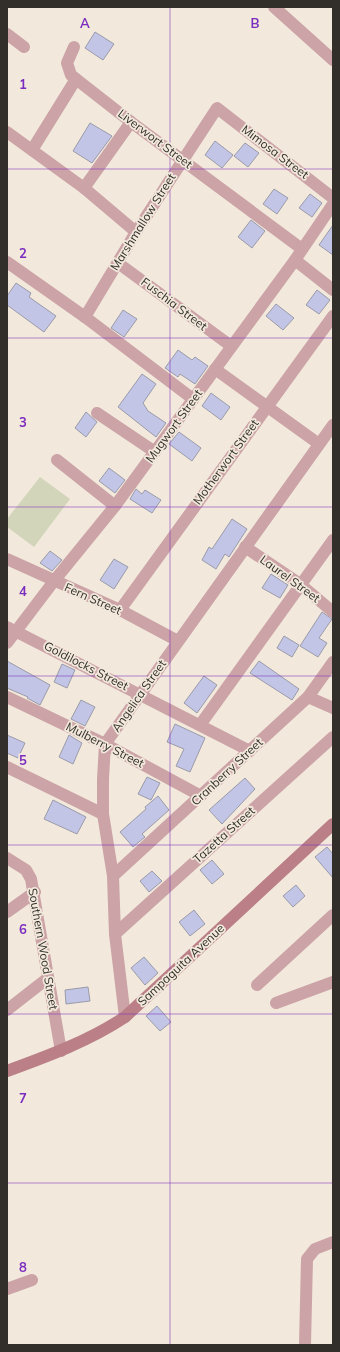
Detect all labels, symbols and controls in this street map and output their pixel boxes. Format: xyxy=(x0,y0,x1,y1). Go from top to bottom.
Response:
text: A xyxy=(80,15,90,31)
text: B xyxy=(251,15,260,31)
text: 1 xyxy=(19,76,27,92)
street label: Liverwort Street xyxy=(115,106,195,171)
street label: Mimosa Street xyxy=(239,122,312,182)
street label: Marshmallow Street xyxy=(107,170,179,273)
text: 2 xyxy=(19,245,27,261)
street label: Fuschia Street xyxy=(138,274,210,333)
street label: Mugwort Street xyxy=(142,386,205,465)
text: 3 xyxy=(19,414,27,430)
street label: Motherwort Street xyxy=(190,416,262,507)
street label: Laurel Street xyxy=(257,552,323,605)
street label: Fern Street xyxy=(62,579,124,618)
text: 4 xyxy=(19,583,27,599)
street label: Goldilocks Street xyxy=(42,638,131,693)
street label: Angelica Street xyxy=(108,657,169,735)
street label: Mulberry Street xyxy=(64,718,147,771)
street label: Cranberry Street xyxy=(188,735,266,809)
text: 5 xyxy=(19,752,27,768)
street label: Tazetta Street xyxy=(190,803,258,866)
street label: Southern Wood Street xyxy=(25,887,62,1011)
text: 6 xyxy=(19,921,27,937)
street label: Sampaguita Avenue xyxy=(134,921,227,1009)
text: 7 xyxy=(19,1090,27,1106)
text: 8 xyxy=(19,1259,27,1275)

